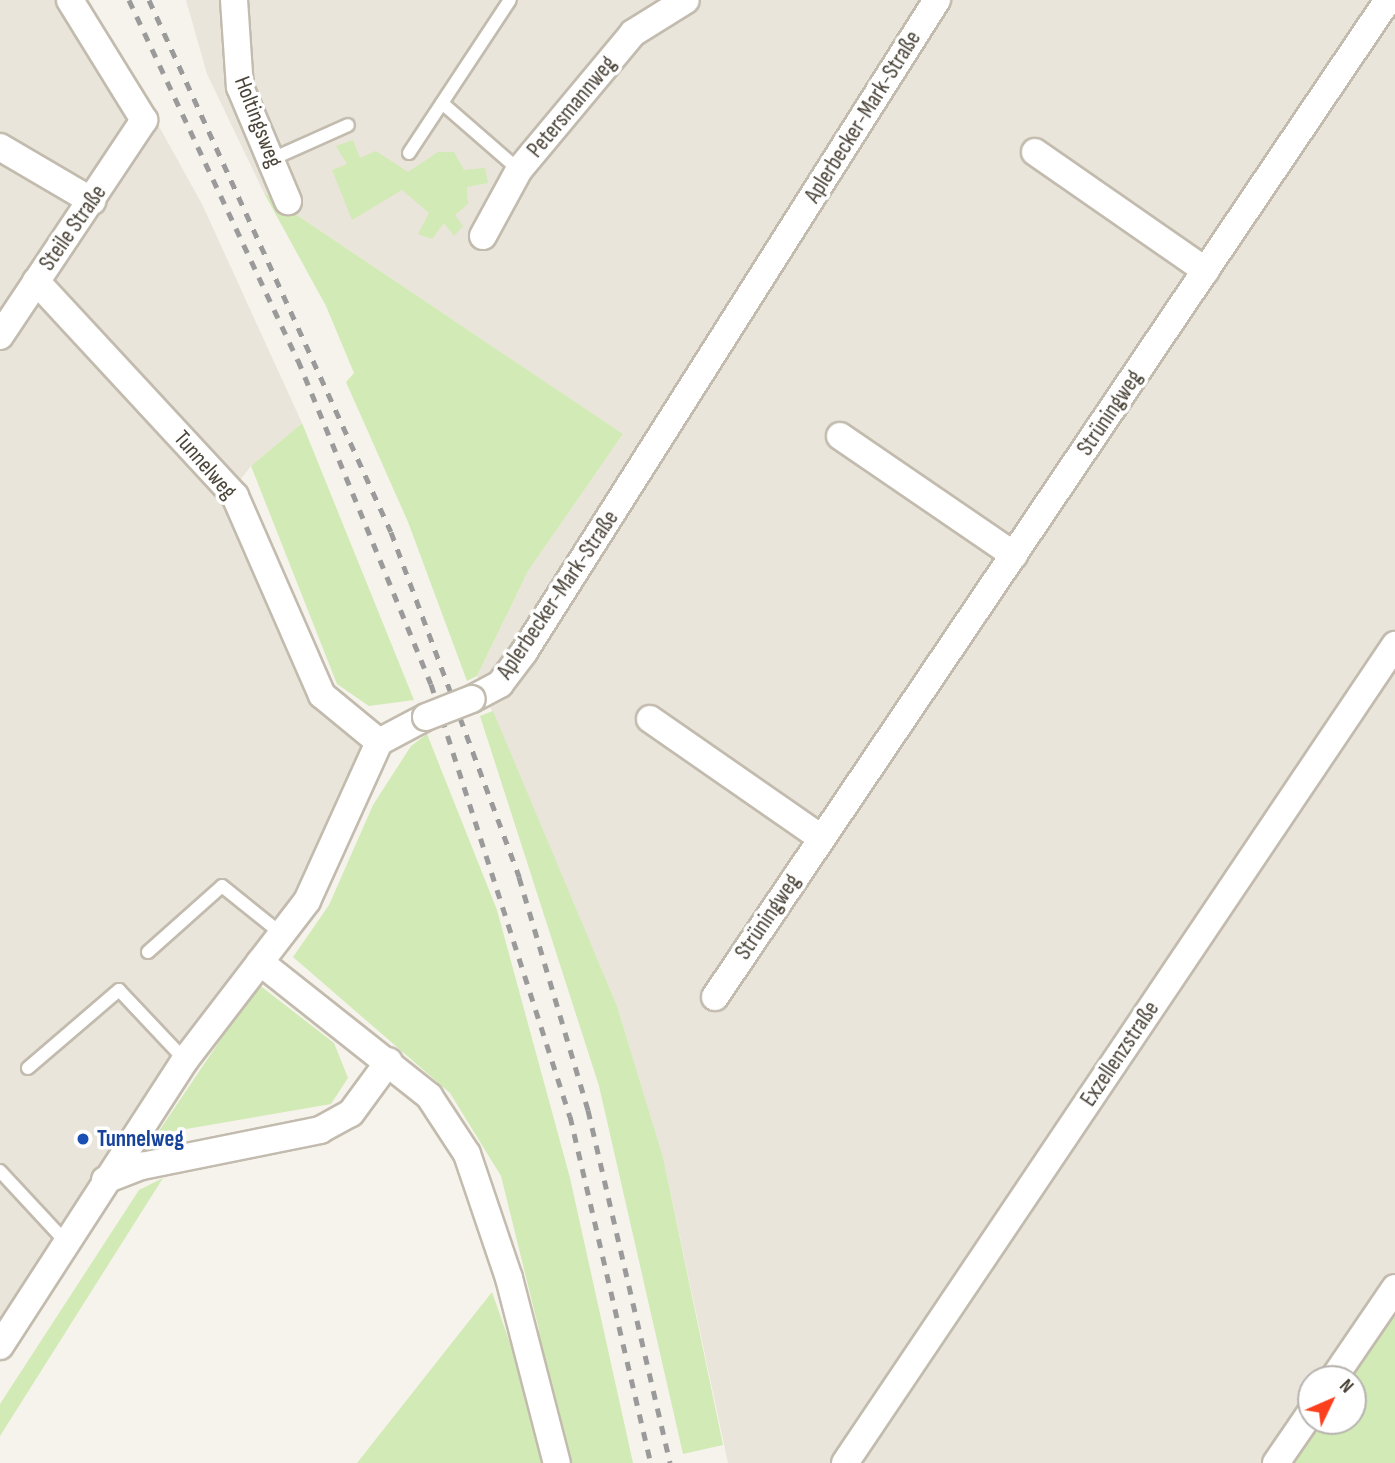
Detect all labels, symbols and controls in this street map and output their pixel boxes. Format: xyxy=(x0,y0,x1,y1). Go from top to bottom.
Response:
street label: Aplerbecker-Mark-Straße xyxy=(799,26,927,208)
street label: Petersmannweg xyxy=(522,51,622,163)
street label: Holtingsweg xyxy=(228,73,288,171)
street label: Steile Straße xyxy=(34,180,112,276)
street label: Strüningweg xyxy=(1071,365,1149,461)
street label: Tunnelweg xyxy=(168,425,242,505)
street label: Aplerbecker-Mark-Straße xyxy=(491,505,625,685)
street label: Strüningweg xyxy=(729,869,807,965)
street label: Exzellenzstraße xyxy=(1075,996,1165,1112)
place label: Tunnelweg xyxy=(97,1125,184,1153)
marker: Tunnelweg xyxy=(75,1131,91,1147)
north arrow xyxy=(1297,1365,1367,1435)
text: N xyxy=(1334,1375,1358,1398)

